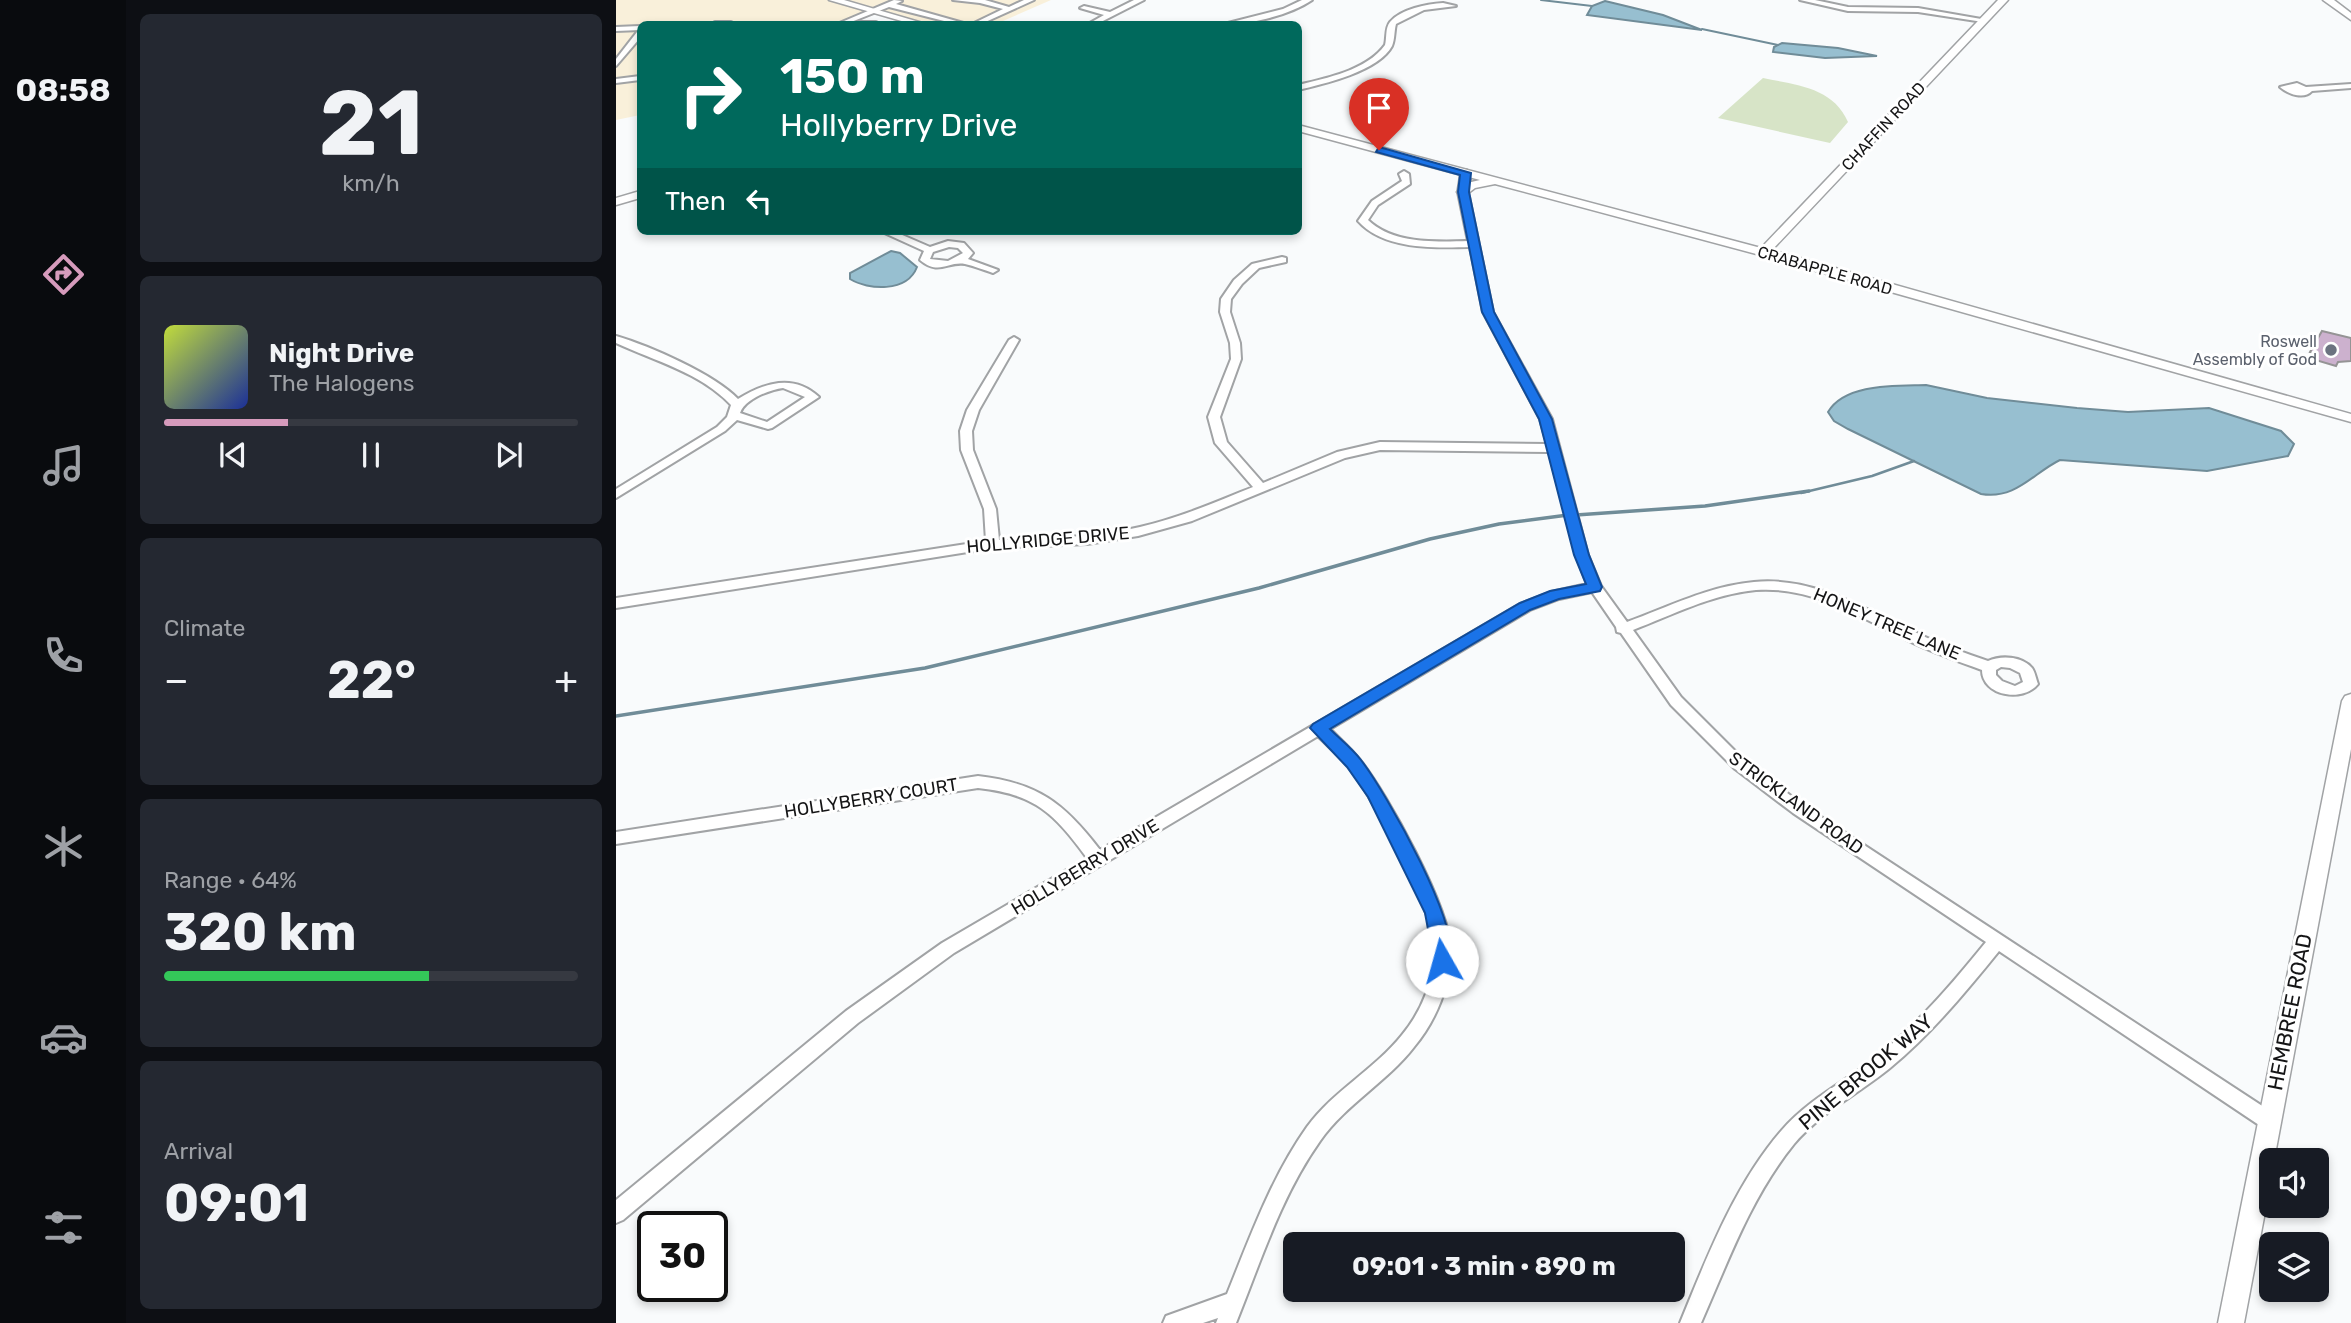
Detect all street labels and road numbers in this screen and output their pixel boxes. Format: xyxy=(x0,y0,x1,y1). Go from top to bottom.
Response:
street label: CHAFFIN ROAD xyxy=(1838,78,1929,174)
street label: CRABAPPLE ROAD xyxy=(1755,242,1894,299)
street label: HOLLYRIDGE DRIVE xyxy=(966,522,1130,558)
street label: HONEY TREE LANE xyxy=(1810,583,1964,665)
street label: STRICKLAND ROAD xyxy=(1725,747,1867,859)
street label: HOLLYBERRY COURT xyxy=(783,773,959,823)
street label: HOLLYBERRY DRIVE xyxy=(1007,814,1163,920)
street label: HEMBREE ROAD xyxy=(2262,931,2317,1092)
street label: PINE BROOK WAY xyxy=(1793,1008,1938,1135)

